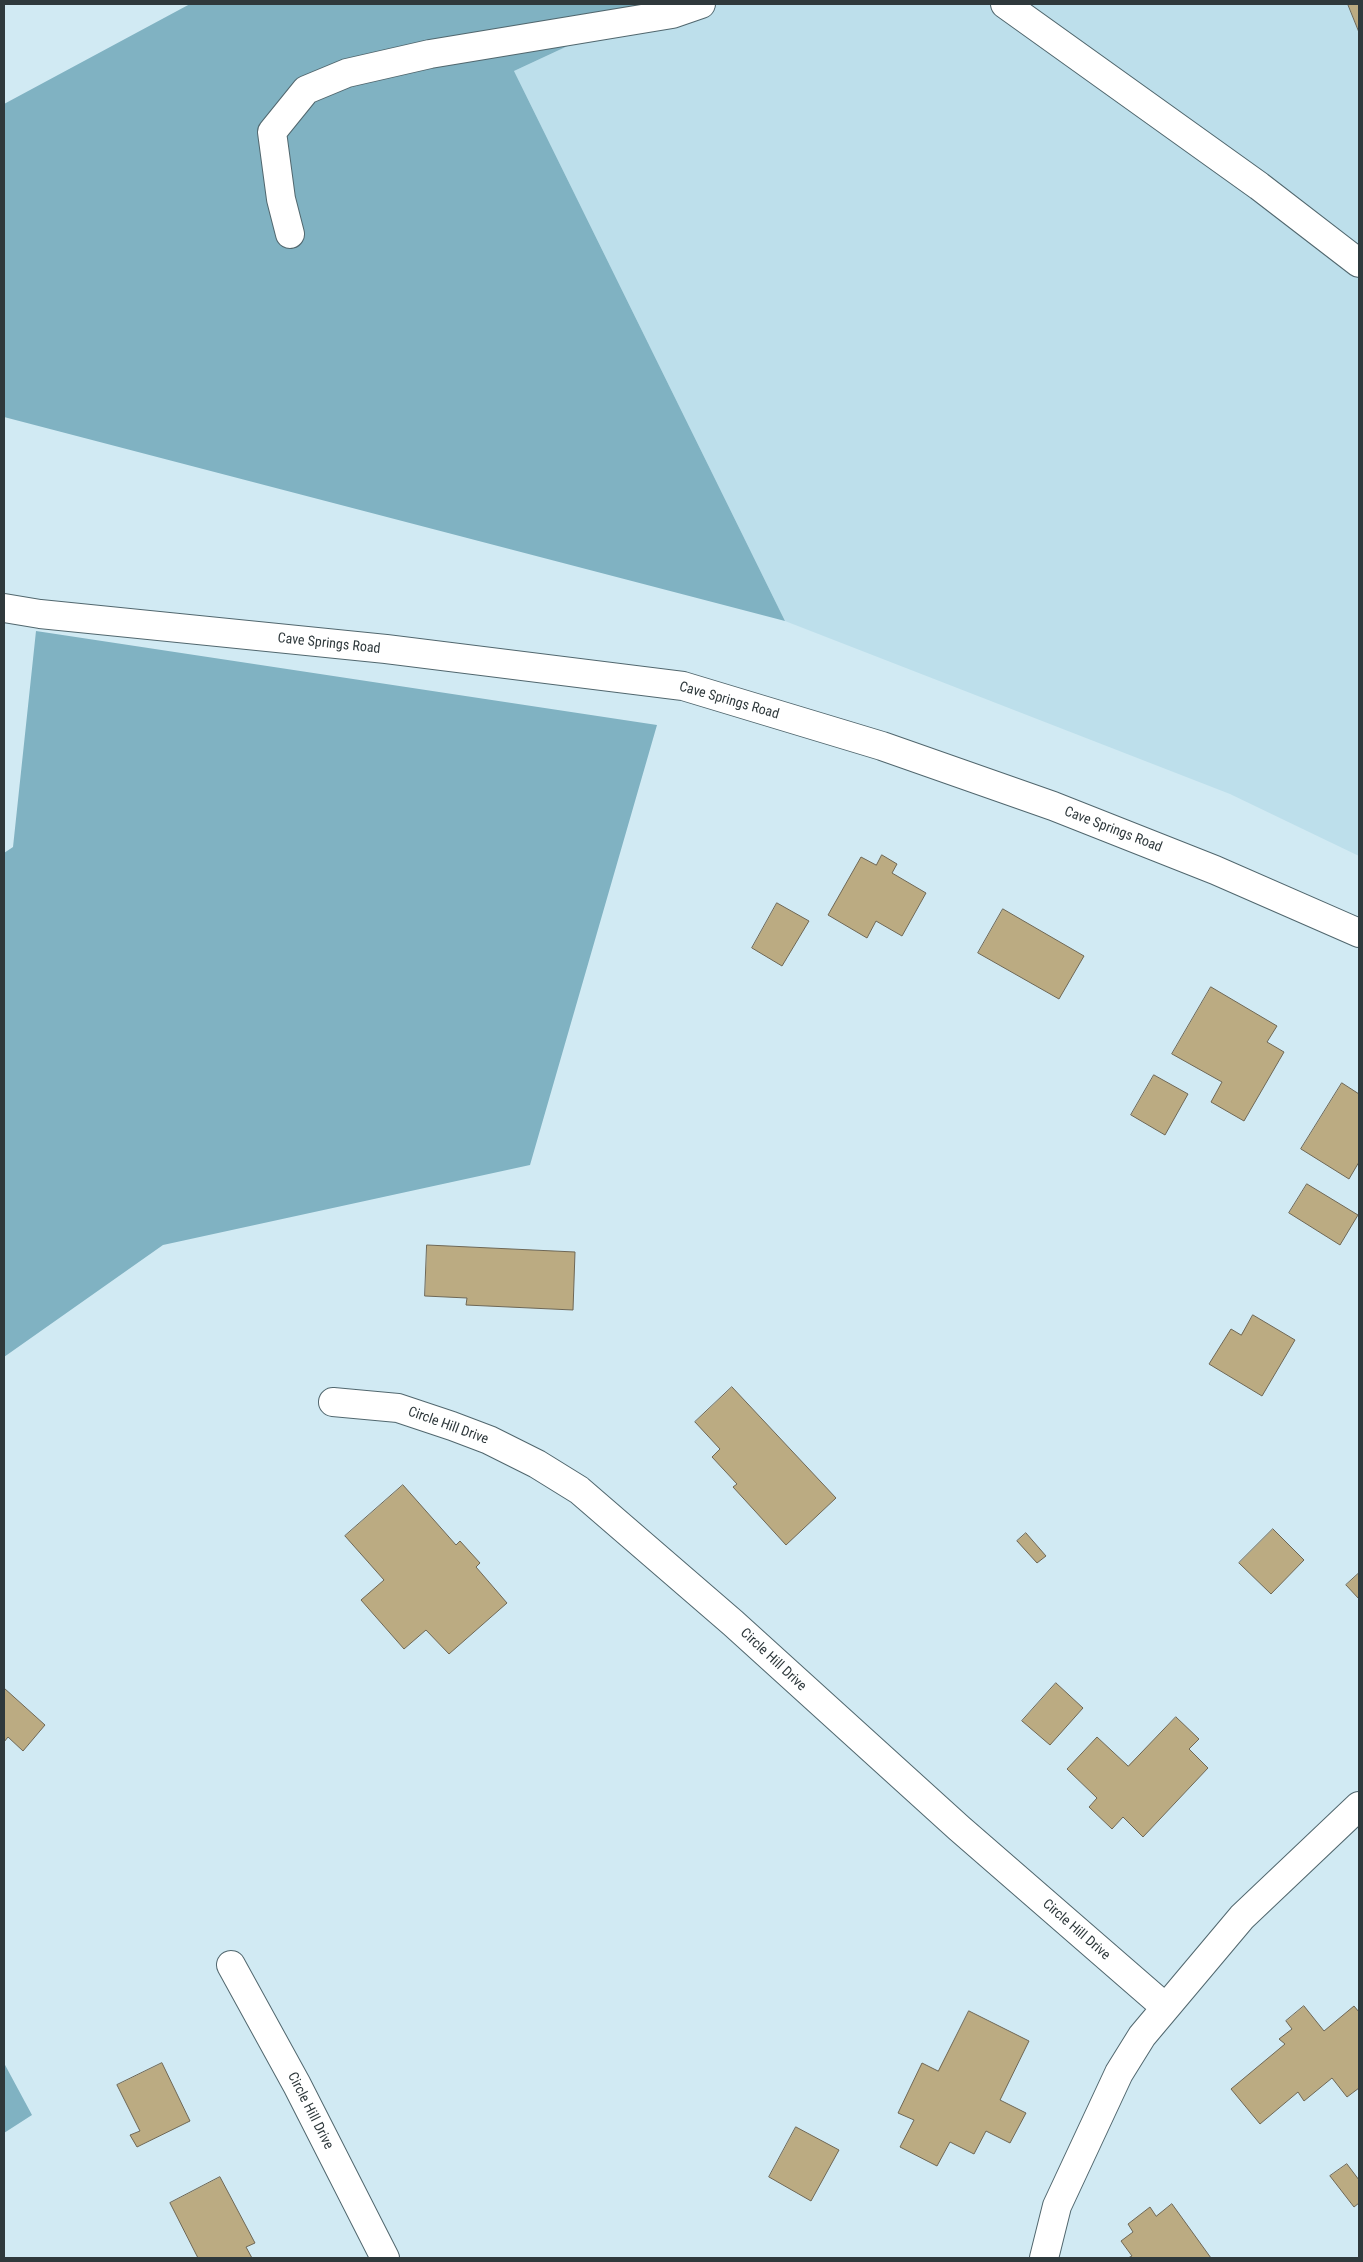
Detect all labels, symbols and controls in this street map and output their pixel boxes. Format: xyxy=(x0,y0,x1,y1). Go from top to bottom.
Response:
street label: Cave Springs Road xyxy=(277,630,381,658)
street label: Cave Springs Road xyxy=(677,679,781,723)
street label: Cave Springs Road xyxy=(1062,804,1164,856)
street label: Circle Hill Drive xyxy=(406,1404,490,1448)
street label: Circle Hill Drive xyxy=(736,1625,810,1695)
street label: Circle Hill Drive xyxy=(1039,1896,1113,1964)
street label: Circle Hill Drive xyxy=(283,2070,337,2152)

